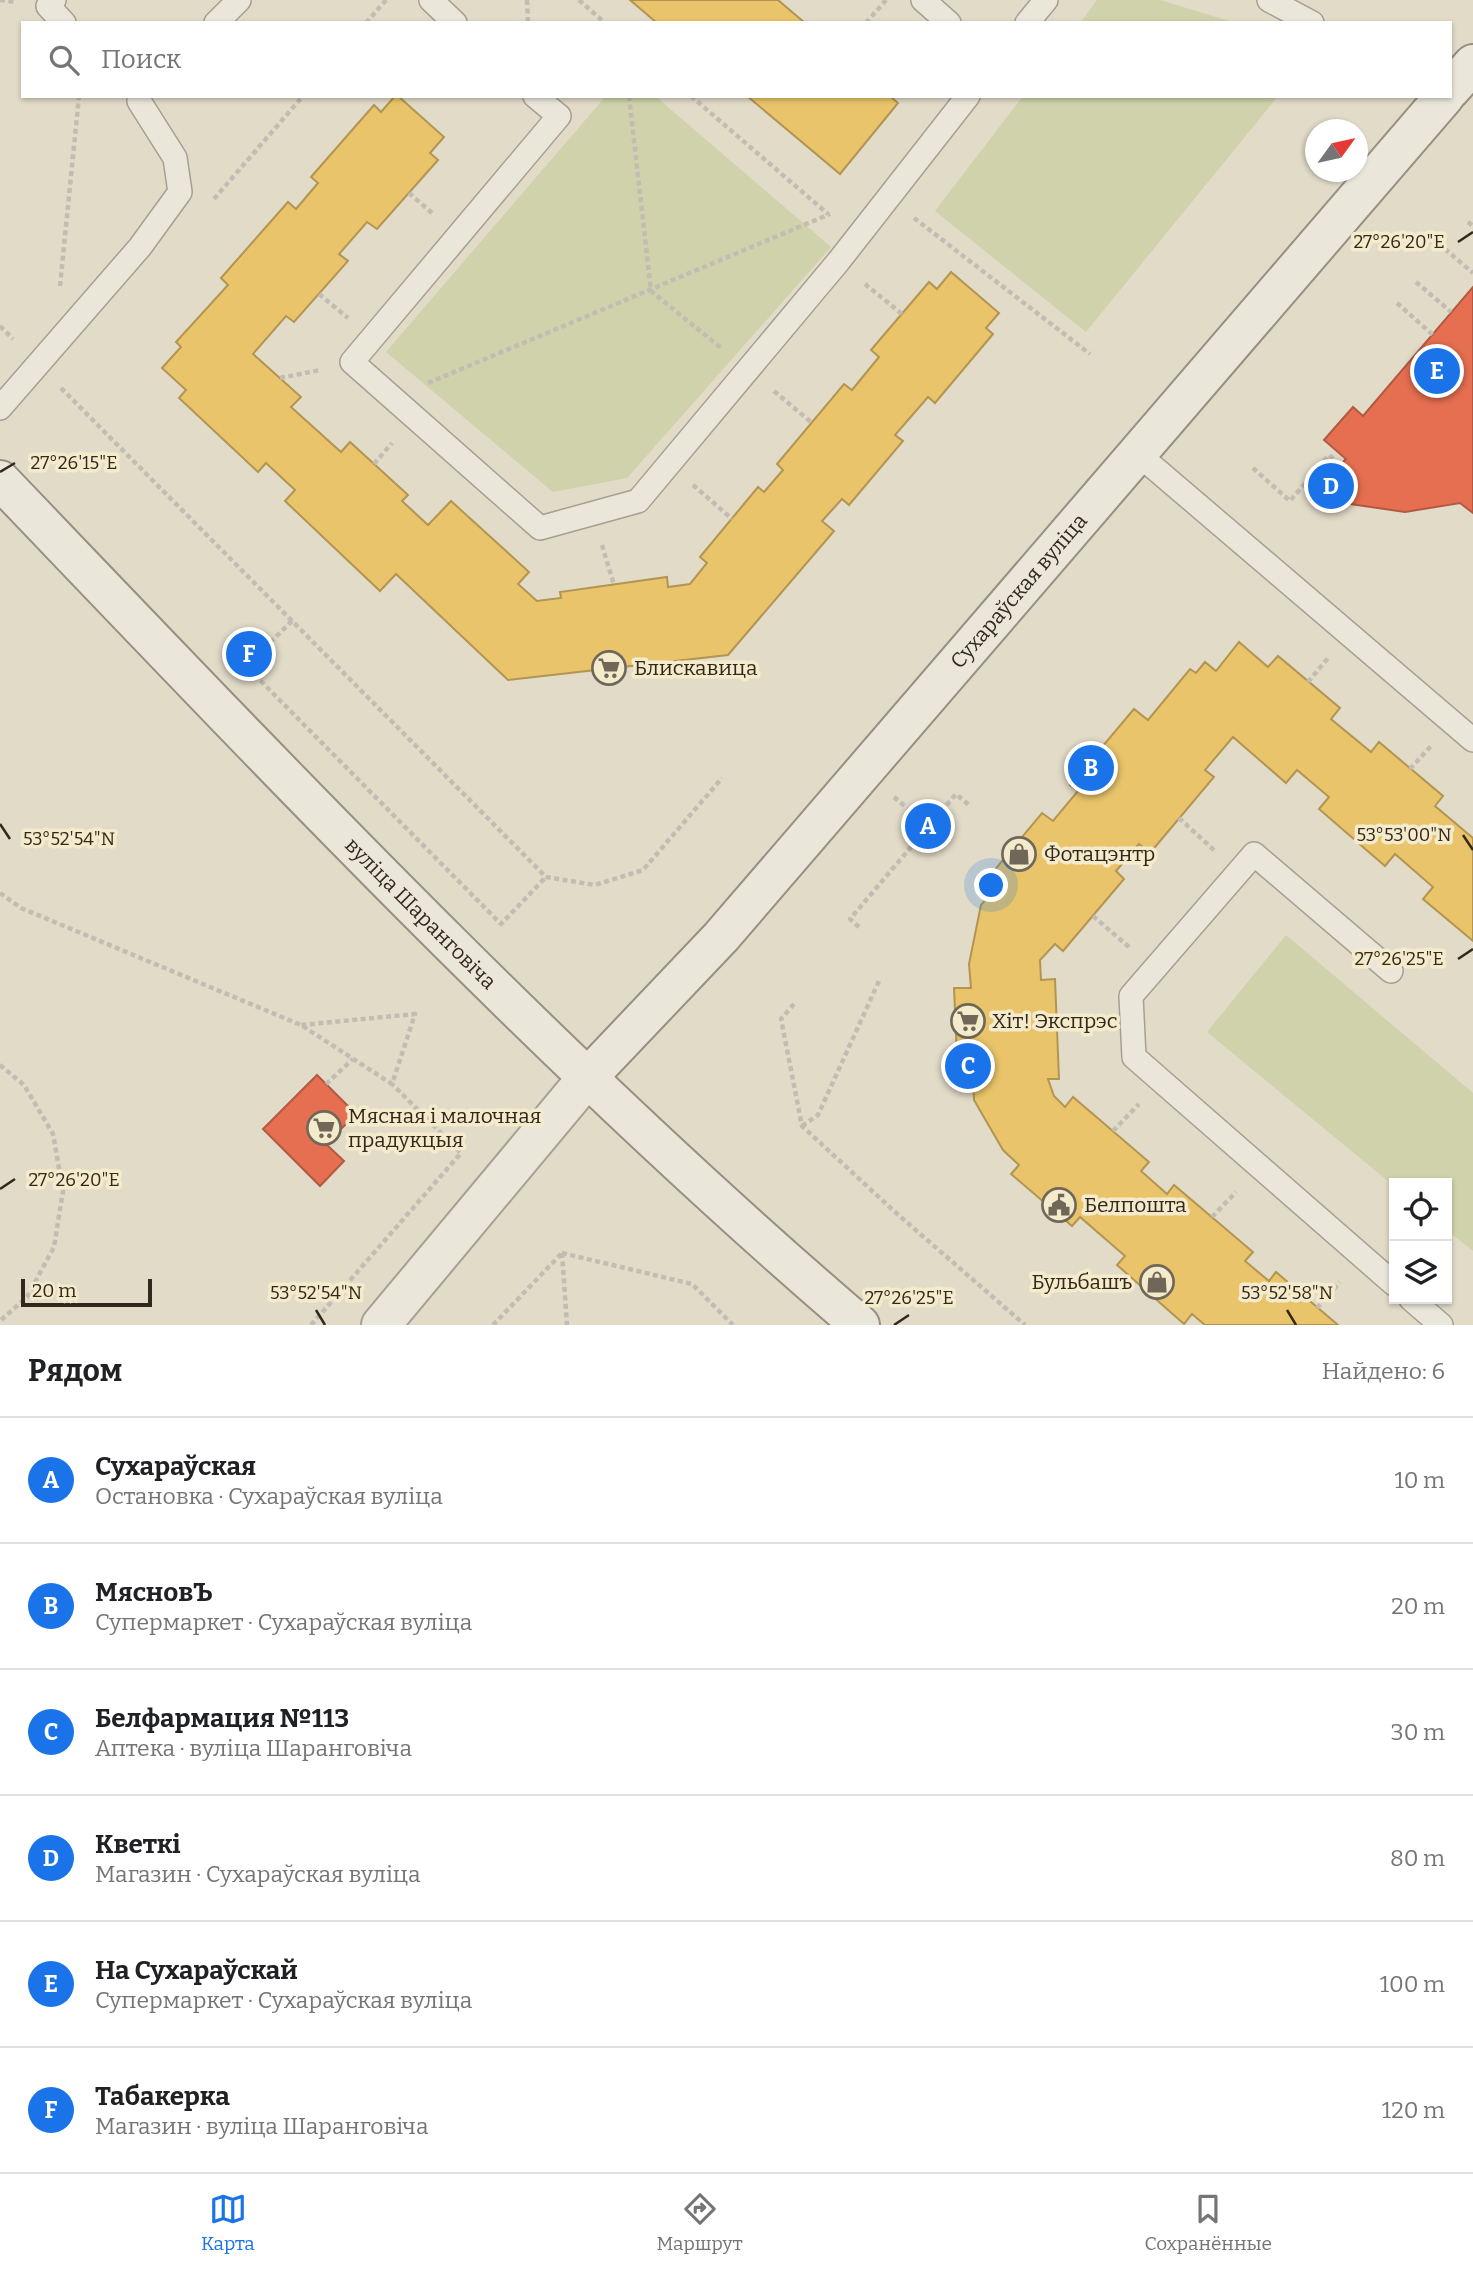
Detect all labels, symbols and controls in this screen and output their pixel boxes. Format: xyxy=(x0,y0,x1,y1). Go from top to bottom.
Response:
search box xyxy=(21,21,1452,98)
icon: search xyxy=(45,41,83,79)
text: Поиск xyxy=(101,44,181,75)
north arrow xyxy=(1305,119,1368,182)
text: 27°26'20"E xyxy=(1353,231,1445,253)
pin: E xyxy=(1414,345,1460,397)
text: 27°26'15"E xyxy=(31,452,117,474)
pin: D xyxy=(1308,460,1354,512)
street label: Сухараўская вуліца xyxy=(945,508,1093,674)
pin: F xyxy=(226,628,272,680)
supermarket icon: Блискавица xyxy=(590,649,628,687)
place label: Блискавица xyxy=(634,655,758,681)
pin: B xyxy=(1068,742,1114,794)
pin: A xyxy=(905,800,951,852)
text: 53°53'00"N xyxy=(1357,824,1451,846)
text: 53°52'54"N xyxy=(23,828,115,850)
street label: вуліца Шаранговіча xyxy=(339,832,502,995)
shop icon: Фотацэнтр xyxy=(1000,835,1038,873)
place label: Фотацэнтр xyxy=(1044,841,1155,867)
your location xyxy=(974,868,1008,902)
text: 27°26'25"E xyxy=(1354,948,1444,970)
supermarket icon: Хіт! Экспрэс xyxy=(949,1002,987,1040)
place label: Хіт! Экспрэс xyxy=(992,1008,1118,1034)
pin: C xyxy=(945,1040,991,1092)
place label: Мясная і малочная прадукцыя xyxy=(348,1103,541,1153)
supermarket icon: Мясная і малочная прадукцыя xyxy=(305,1109,343,1147)
text: 27°26'20"E xyxy=(28,1169,120,1191)
map controls xyxy=(1389,1178,1452,1304)
button: locate xyxy=(1389,1178,1452,1241)
public building icon: Белпошта xyxy=(1040,1186,1078,1224)
place label: Белпошта xyxy=(1084,1192,1187,1218)
button: layers xyxy=(1389,1241,1452,1304)
shop icon: Бульбашъ xyxy=(1138,1263,1176,1301)
place label: Бульбашъ xyxy=(1031,1269,1132,1295)
scale bar xyxy=(21,1276,152,1308)
text: 20 m xyxy=(32,1279,76,1302)
text: 53°52'54"N xyxy=(270,1282,362,1304)
text: 53°52'58"N xyxy=(1241,1282,1333,1304)
text: 27°26'25"E xyxy=(864,1287,954,1309)
text: Рядом xyxy=(28,1353,122,1389)
text: Найдено: 6 xyxy=(1322,1357,1445,1385)
text: Сухараўская xyxy=(95,1451,256,1482)
text: A xyxy=(43,1466,59,1494)
text: 10 m xyxy=(1394,1466,1445,1494)
text: Остановка · Сухараўская вуліца xyxy=(95,1482,443,1510)
text: МясновЪ xyxy=(95,1577,213,1608)
text: B xyxy=(44,1592,58,1620)
text: 20 m xyxy=(1391,1592,1445,1620)
text: Супермаркет · Сухараўская вуліца xyxy=(95,1608,472,1636)
text: Белфармация №113 xyxy=(95,1703,349,1734)
text: C xyxy=(44,1718,58,1746)
text: 30 m xyxy=(1391,1718,1445,1746)
text: Аптека · вуліца Шаранговіча xyxy=(95,1734,412,1762)
text: Кветкі xyxy=(95,1829,181,1860)
text: D xyxy=(43,1844,59,1872)
text: 80 m xyxy=(1390,1844,1445,1872)
text: Магазин · Сухараўская вуліца xyxy=(95,1860,421,1888)
text: На Сухараўскай xyxy=(95,1955,298,1986)
text: E xyxy=(44,1970,58,1998)
text: 100 m xyxy=(1380,1970,1445,1998)
text: Супермаркет · Сухараўская вуліца xyxy=(95,1986,472,2014)
text: Табакерка xyxy=(95,2081,230,2112)
text: F xyxy=(45,2096,57,2124)
text: 120 m xyxy=(1382,2096,1445,2124)
text: Магазин · вуліца Шаранговіча xyxy=(95,2112,429,2140)
tab: Карта xyxy=(201,2190,255,2255)
tab: Маршрут xyxy=(656,2190,743,2255)
tab: Сохранённые xyxy=(1144,2190,1272,2255)

